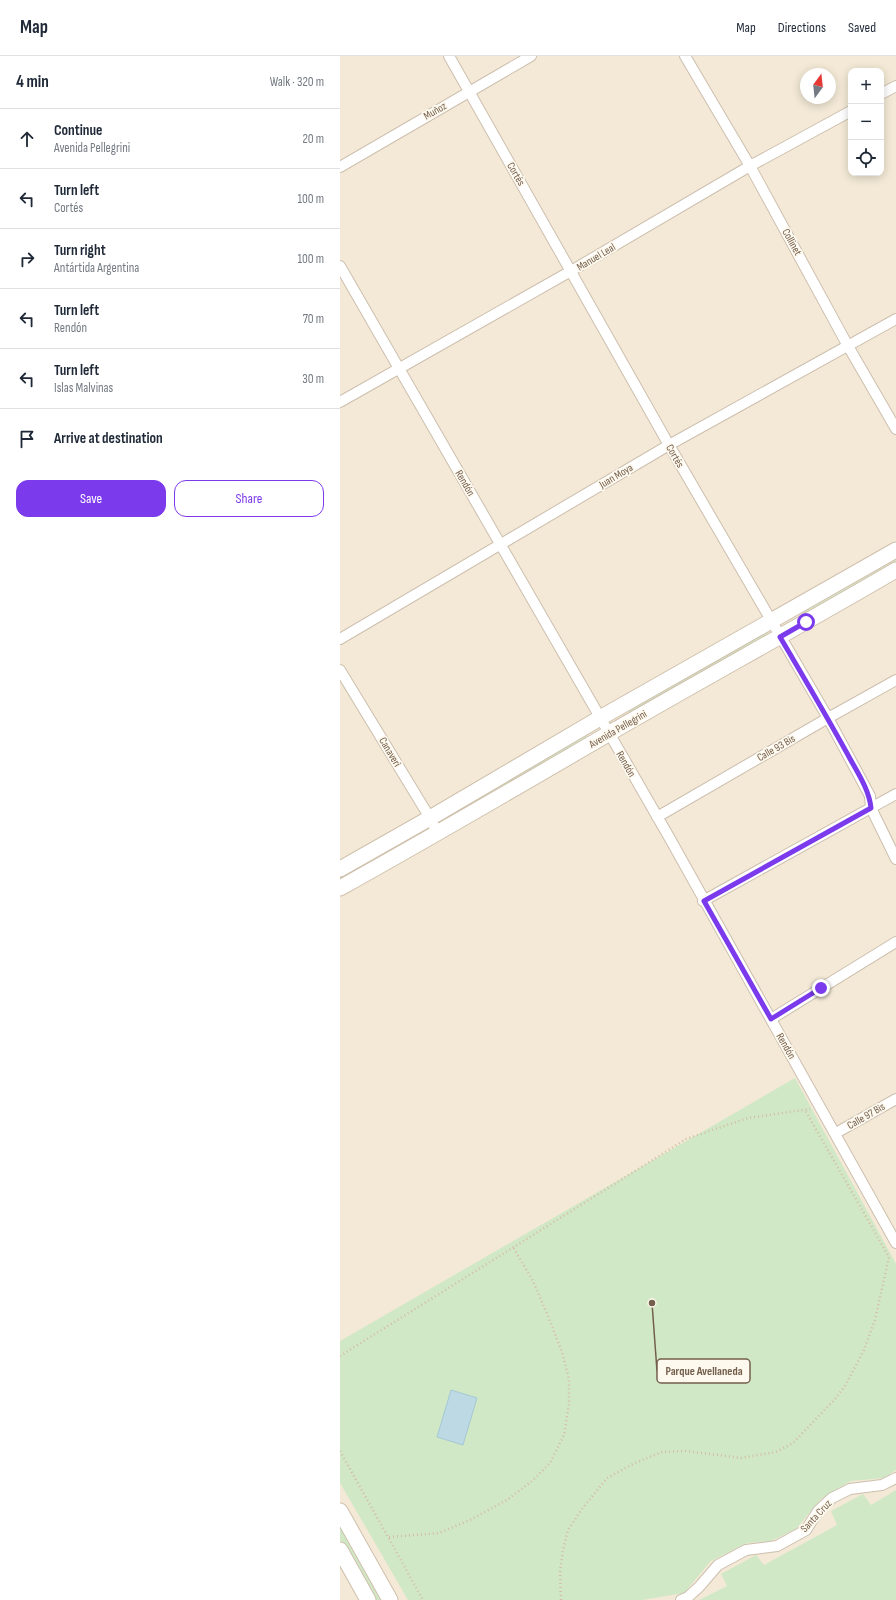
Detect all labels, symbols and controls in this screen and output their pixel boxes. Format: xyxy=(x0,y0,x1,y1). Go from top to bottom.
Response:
text: Map xyxy=(20,16,48,39)
text: Map xyxy=(736,19,756,36)
text: Directions xyxy=(778,19,826,36)
text: Saved xyxy=(848,19,876,36)
north arrow xyxy=(800,68,836,104)
map controls xyxy=(848,68,884,176)
button: + xyxy=(848,68,884,104)
text: 4 min xyxy=(16,72,49,92)
text: Walk · 320 m xyxy=(270,74,324,90)
street label: Muñoz xyxy=(421,99,449,123)
button: − xyxy=(848,104,884,140)
text: Continue xyxy=(54,121,103,140)
icon: ahead xyxy=(16,128,38,150)
text: 20 m xyxy=(302,131,324,147)
text: Avenida Pellegrini xyxy=(54,140,130,156)
button: locate xyxy=(848,140,884,176)
street label: Cortés xyxy=(504,160,528,188)
text: Turn left xyxy=(54,181,99,200)
icon: left xyxy=(16,188,38,210)
text: 100 m xyxy=(297,191,324,207)
text: Cortés xyxy=(54,200,83,216)
street label: Collinet xyxy=(779,226,805,258)
street label: Manuel Leal xyxy=(574,240,618,274)
text: Turn right xyxy=(54,241,106,260)
icon: right xyxy=(16,248,38,270)
text: 100 m xyxy=(297,251,324,267)
text: Antártida Argentina xyxy=(54,260,139,276)
text: Turn left xyxy=(54,301,99,320)
icon: left xyxy=(16,308,38,330)
text: 70 m xyxy=(303,311,324,327)
text: Rendón xyxy=(54,320,87,336)
text: Turn left xyxy=(54,361,99,380)
icon: left xyxy=(16,368,38,390)
text: 30 m xyxy=(302,371,324,387)
text: Islas Malvinas xyxy=(54,380,113,396)
icon: arrive xyxy=(16,428,38,450)
text: Arrive at destination xyxy=(54,429,163,448)
street label: Cortés xyxy=(663,442,687,470)
street label: Juan Moya xyxy=(596,461,635,492)
street label: Rendón xyxy=(452,468,478,499)
button: Save xyxy=(16,480,166,517)
button: Share xyxy=(174,480,324,517)
route start xyxy=(797,613,815,631)
street label: Avenida Pellegrini xyxy=(586,707,649,751)
street label: Calle 93 Bis xyxy=(755,732,797,764)
street label: Canaveri xyxy=(376,735,404,769)
street label: Rendón xyxy=(613,749,639,780)
route end xyxy=(812,979,830,997)
street label: Rendón xyxy=(773,1031,799,1062)
street label: Calle 97 Bis xyxy=(845,1100,887,1132)
callout: Parque Avellaneda xyxy=(657,1359,750,1383)
text: Parque Avellaneda xyxy=(665,1364,743,1379)
street label: Santa Cruz xyxy=(798,1497,834,1535)

